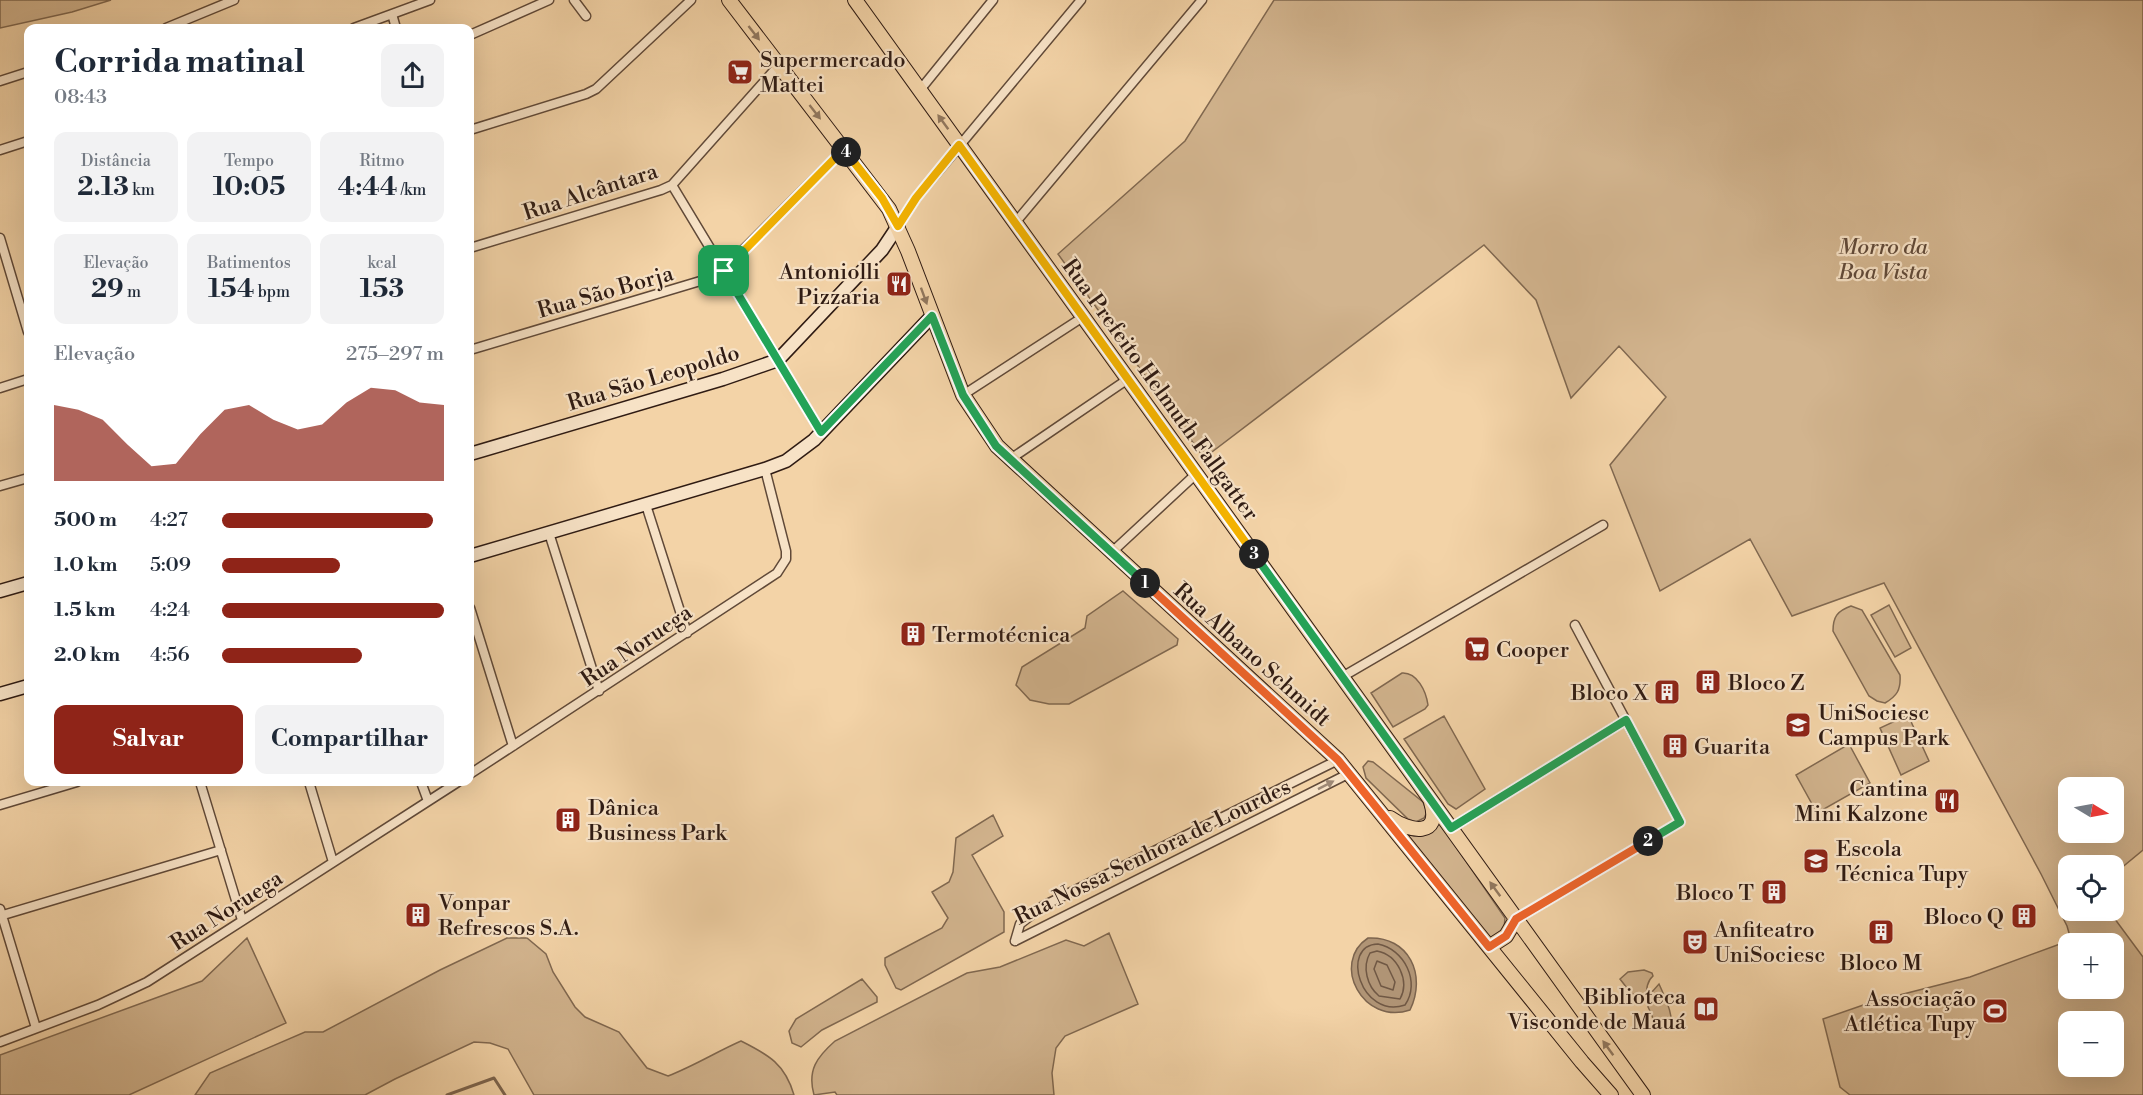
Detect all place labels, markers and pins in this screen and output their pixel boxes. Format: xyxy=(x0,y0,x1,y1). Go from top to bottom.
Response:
place label: Supermercado Mattei xyxy=(760,47,906,99)
supermarket icon: Supermercado Mattei xyxy=(725,57,755,87)
pin: 4 xyxy=(831,137,861,167)
pin xyxy=(698,245,749,296)
place label: Antoniolli Pizzaria xyxy=(778,259,881,311)
restaurant icon: Antoniolli Pizzaria xyxy=(884,269,914,299)
pin: 3 xyxy=(1239,539,1269,569)
pin: 1 xyxy=(1130,568,1160,598)
building icon: Termotécnica xyxy=(898,619,928,649)
place label: Termotécnica xyxy=(932,622,1071,649)
supermarket icon: Cooper xyxy=(1462,634,1492,664)
place label: Cooper xyxy=(1496,637,1569,664)
building icon: Bloco Z xyxy=(1693,667,1723,697)
place label: Bloco Z xyxy=(1727,670,1805,697)
building icon: Bloco X xyxy=(1652,677,1682,707)
place label: Bloco X xyxy=(1570,680,1649,707)
place label: UniSociesc Campus Park xyxy=(1818,700,1950,752)
school or university icon: UniSociesc Campus Park xyxy=(1783,710,1813,740)
building icon: Guarita xyxy=(1660,731,1690,761)
place label: Guarita xyxy=(1694,734,1771,761)
place label: Cantina Mini Kalzone xyxy=(1795,776,1929,828)
restaurant icon: Cantina Mini Kalzone xyxy=(1932,786,1962,816)
place label: Dânica Business Park xyxy=(587,795,728,847)
building icon: Dânica Business Park xyxy=(553,805,583,835)
pin: 2 xyxy=(1633,826,1663,856)
place label: Escola Técnica Tupy xyxy=(1836,836,1968,888)
school or university icon: Escola Técnica Tupy xyxy=(1801,846,1831,876)
building icon: Bloco T xyxy=(1759,877,1789,907)
place label: Bloco T xyxy=(1675,880,1754,907)
place label: Vonpar Refrescos S.A. xyxy=(437,890,579,942)
building icon: Vonpar Refrescos S.A. xyxy=(403,900,433,930)
building icon: Bloco Q xyxy=(2009,901,2039,931)
place label: Bloco Q xyxy=(1923,904,2004,931)
place label: Anfiteatro UniSociesc xyxy=(1713,917,1825,969)
building icon: Bloco M xyxy=(1866,917,1896,947)
theatre icon: Anfiteatro UniSociesc xyxy=(1680,927,1710,957)
place label: Bloco M xyxy=(1839,950,1922,977)
place label: Biblioteca Visconde de Mauá xyxy=(1507,984,1687,1036)
place label: Associação Atlética Tupy xyxy=(1843,986,1976,1038)
library icon: Biblioteca Visconde de Mauá xyxy=(1691,994,1721,1024)
sports icon: Associação Atlética Tupy xyxy=(1980,996,2010,1026)

